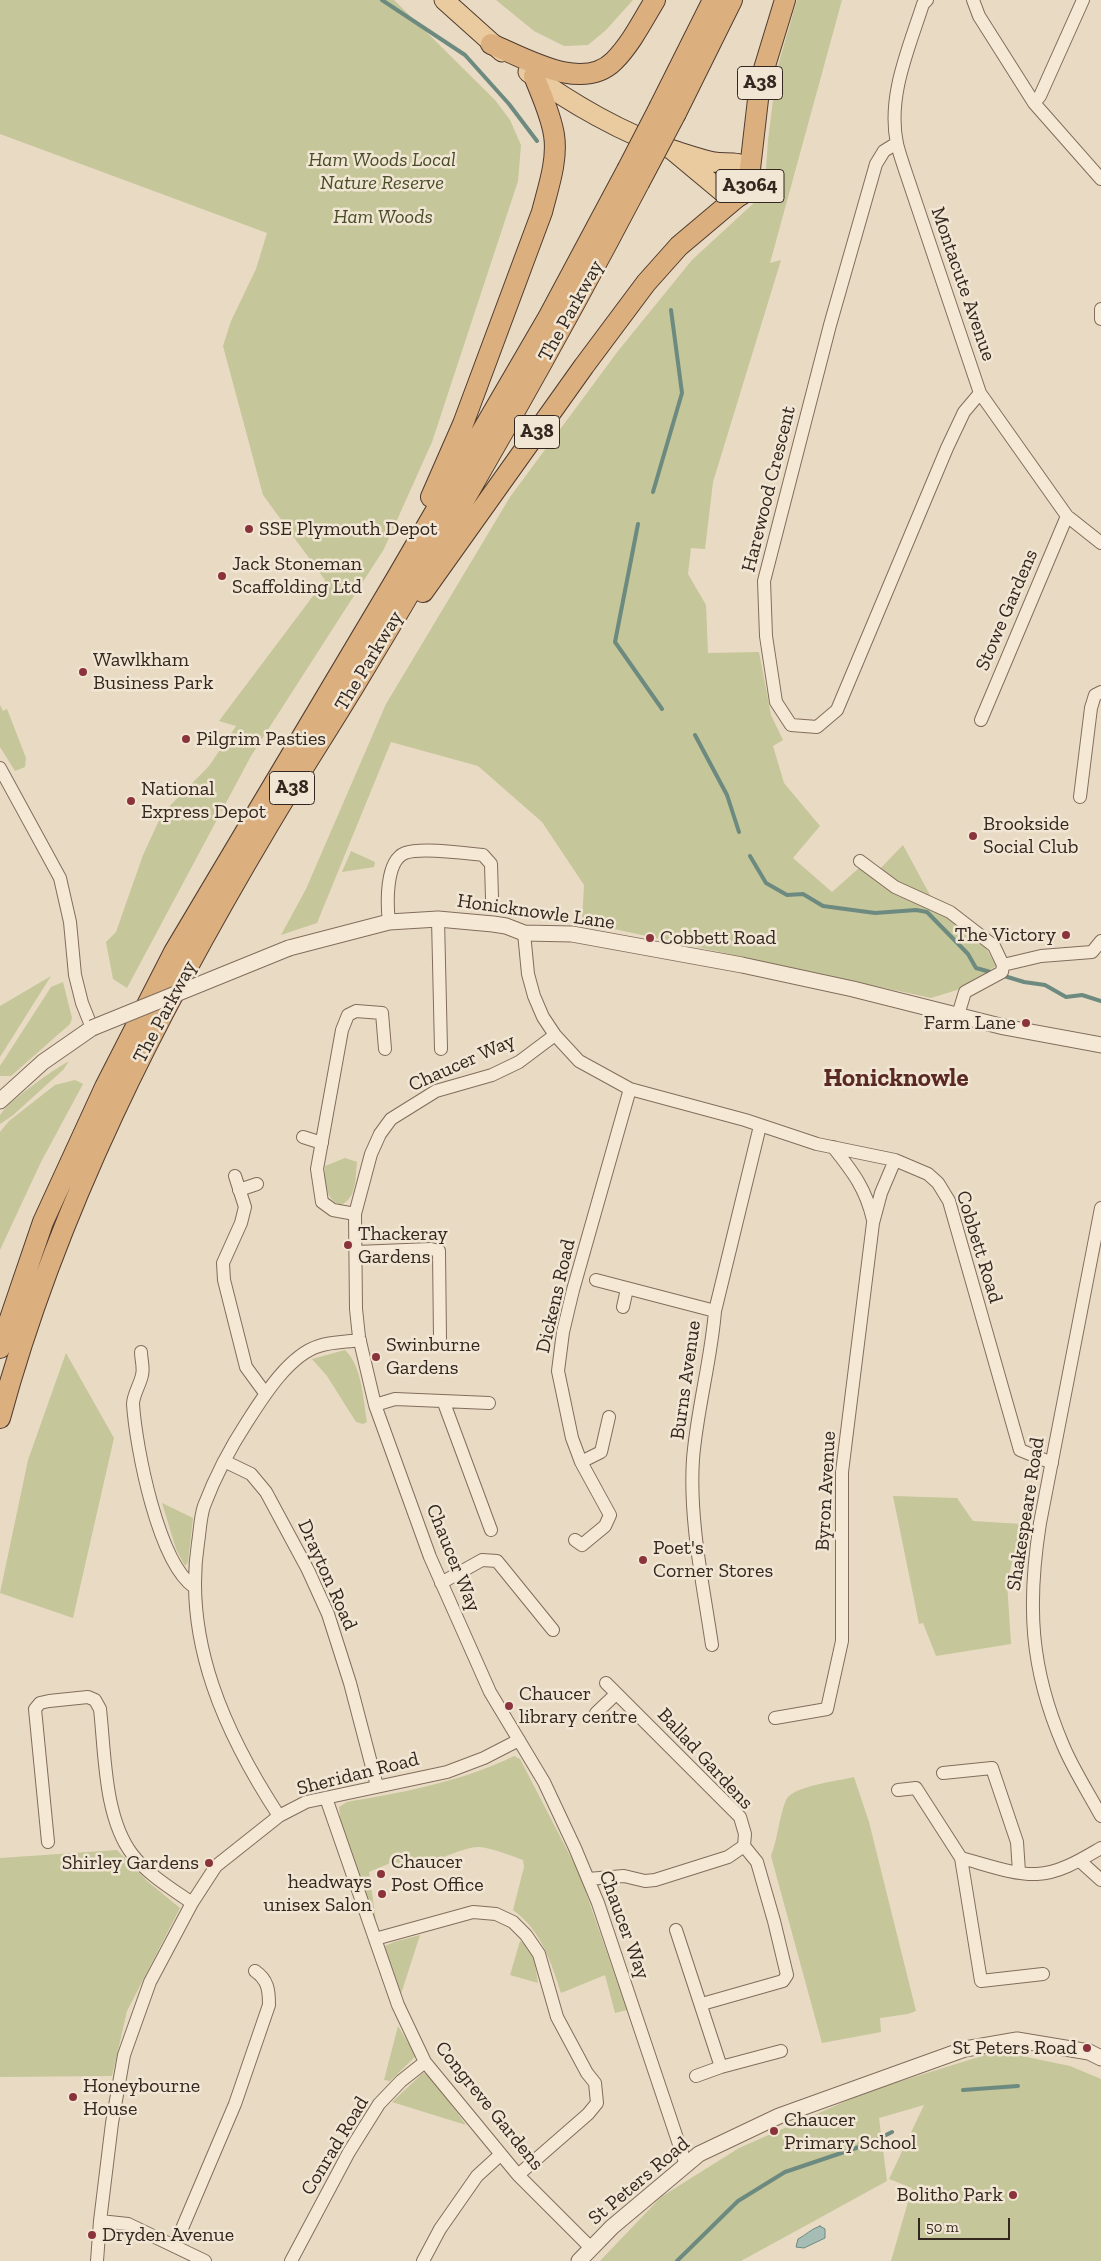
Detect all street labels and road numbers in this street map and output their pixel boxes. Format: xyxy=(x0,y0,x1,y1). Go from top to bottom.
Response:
road number: A38 xyxy=(738,66,782,100)
road number: A3064 xyxy=(716,170,784,202)
street label: Montacute Avenue xyxy=(925,204,1001,364)
street label: The Parkway xyxy=(533,256,609,366)
street label: Harewood Crescent xyxy=(737,403,801,575)
road number: A38 xyxy=(514,416,560,448)
street label: Stowe Gardens xyxy=(971,546,1043,674)
street label: The Parkway xyxy=(330,607,408,715)
road number: A38 xyxy=(270,771,314,804)
street label: Honicknowle Lane xyxy=(456,889,616,935)
street label: The Parkway xyxy=(128,957,202,1067)
street label: Chaucer Way xyxy=(405,1029,519,1097)
street label: Cobbett Road xyxy=(951,1188,1007,1306)
street label: Dickens Road xyxy=(531,1237,581,1355)
street label: Burns Avenue xyxy=(666,1319,706,1441)
street label: Byron Avenue xyxy=(811,1430,841,1552)
street label: Shakespeare Road xyxy=(1002,1436,1050,1592)
street label: Chaucer Way xyxy=(421,1501,485,1615)
street label: Drayton Road xyxy=(292,1516,362,1634)
street label: Ballad Gardens xyxy=(652,1703,758,1815)
street label: Sheridan Road xyxy=(295,1747,421,1801)
street label: Chaucer Way xyxy=(593,1867,655,1983)
street label: Congreve Gardens xyxy=(430,2037,548,2175)
street label: Conrad Road xyxy=(296,2092,374,2200)
street label: St Peters Road xyxy=(584,2132,694,2230)

